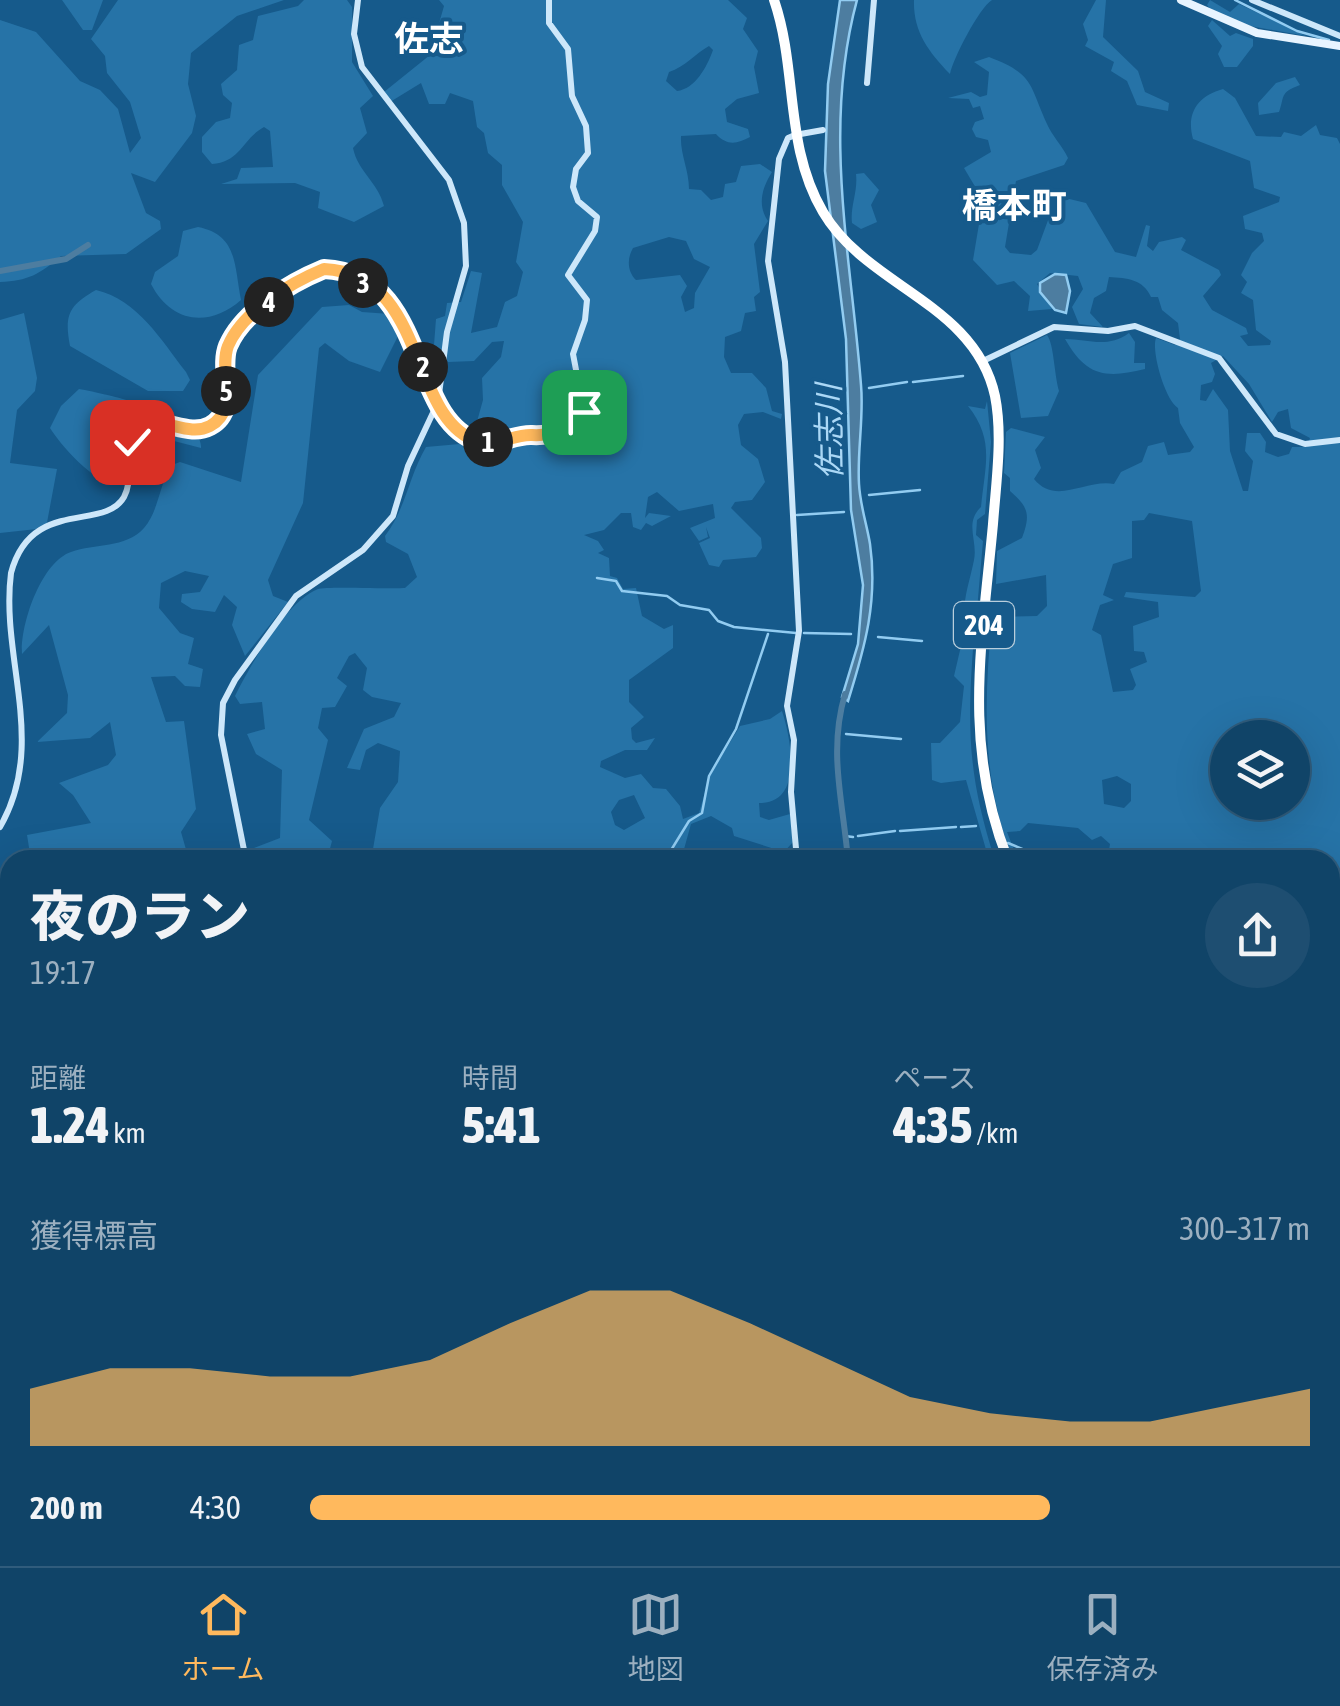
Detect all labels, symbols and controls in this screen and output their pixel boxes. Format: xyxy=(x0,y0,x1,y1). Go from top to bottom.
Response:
district label: 佐志 xyxy=(394,18,464,58)
district label: 橋本町 xyxy=(961,185,1067,225)
pin: 3 xyxy=(338,258,388,308)
text: 3 xyxy=(356,267,370,299)
pin: 4 xyxy=(244,277,294,327)
text: 4 xyxy=(262,286,276,318)
pin: 2 xyxy=(398,342,448,392)
text: 2 xyxy=(416,351,430,383)
pin: 5 xyxy=(201,366,251,416)
pin xyxy=(542,370,627,455)
text: 5 xyxy=(219,375,233,407)
water label: 佐志川 xyxy=(810,381,848,480)
icon: arrive xyxy=(557,385,612,440)
pin xyxy=(90,400,175,485)
icon: check xyxy=(105,415,160,470)
pin: 1 xyxy=(463,417,513,467)
text: 1 xyxy=(481,426,495,458)
road number: 204 xyxy=(954,602,1014,648)
map controls xyxy=(1210,720,1310,820)
button: layers xyxy=(1210,720,1310,820)
button: share xyxy=(1205,883,1310,988)
text: 夜のラン xyxy=(30,885,250,948)
text: 19:17 xyxy=(30,954,96,991)
text: 距離 xyxy=(30,1062,86,1094)
text: 時間 xyxy=(462,1062,518,1094)
text: ペース xyxy=(893,1062,976,1094)
text: 1.24 xyxy=(30,1096,109,1154)
text: 5:41 xyxy=(462,1096,541,1154)
text: 4:35 xyxy=(893,1096,973,1154)
text: km xyxy=(109,1117,146,1149)
text: /km xyxy=(973,1117,1019,1149)
text: 300–317 m xyxy=(1180,1210,1310,1247)
text: 獲得標高 xyxy=(30,1217,158,1254)
text: 200 m xyxy=(30,1489,103,1526)
text: 4:30 xyxy=(190,1489,241,1526)
tab: ホーム xyxy=(181,1587,265,1687)
tab: 地図 xyxy=(628,1587,684,1687)
tab: 保存済み xyxy=(1046,1587,1159,1687)

